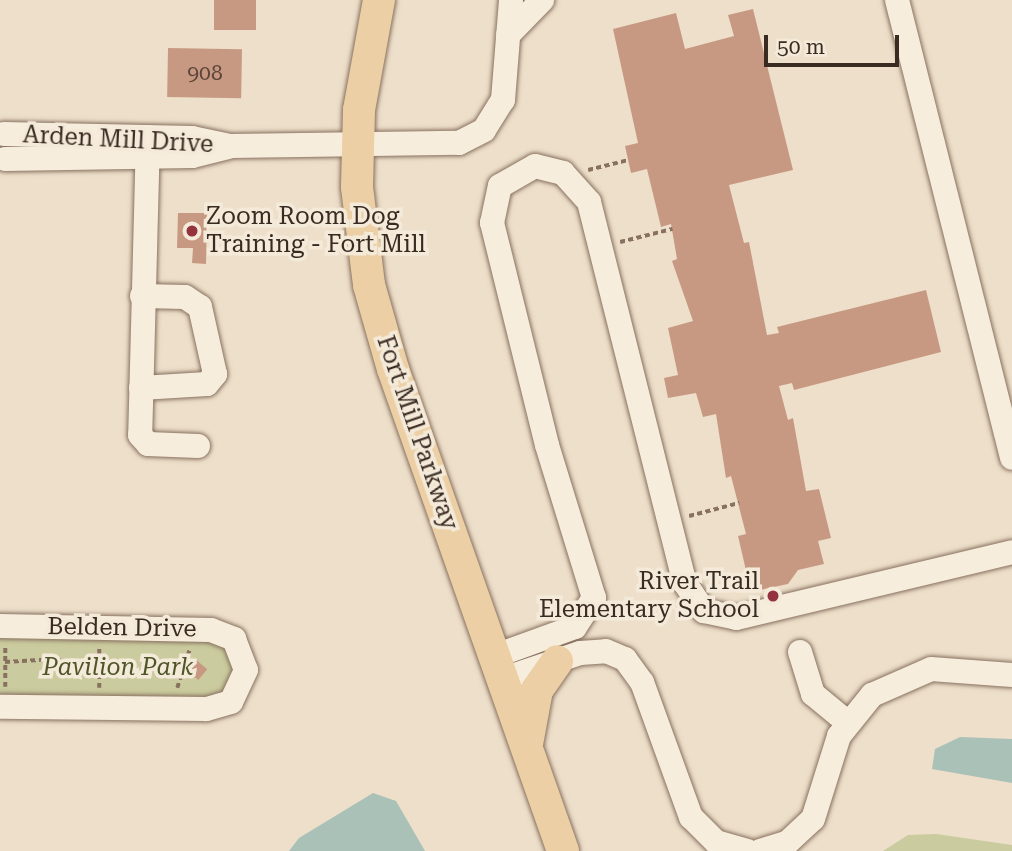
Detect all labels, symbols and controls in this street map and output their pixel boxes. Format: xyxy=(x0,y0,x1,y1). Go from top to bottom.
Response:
scale bar xyxy=(767,21,902,65)
text: 50 m xyxy=(777,35,825,59)
house number: 908 xyxy=(187,60,223,86)
street label: Arden Mill Drive xyxy=(22,121,214,159)
place label: Zoom Room Dog Training - Fort Mill xyxy=(206,203,426,259)
marker: Zoom Room Dog Training - Fort Mill xyxy=(184,223,200,239)
street label: Fort Mill Parkway xyxy=(370,332,464,534)
place label: River Trail Elementary School xyxy=(539,568,759,624)
marker: River Trail Elementary School xyxy=(765,588,781,604)
street label: Belden Drive xyxy=(47,612,197,644)
park label: Pavilion Park xyxy=(43,654,193,682)

